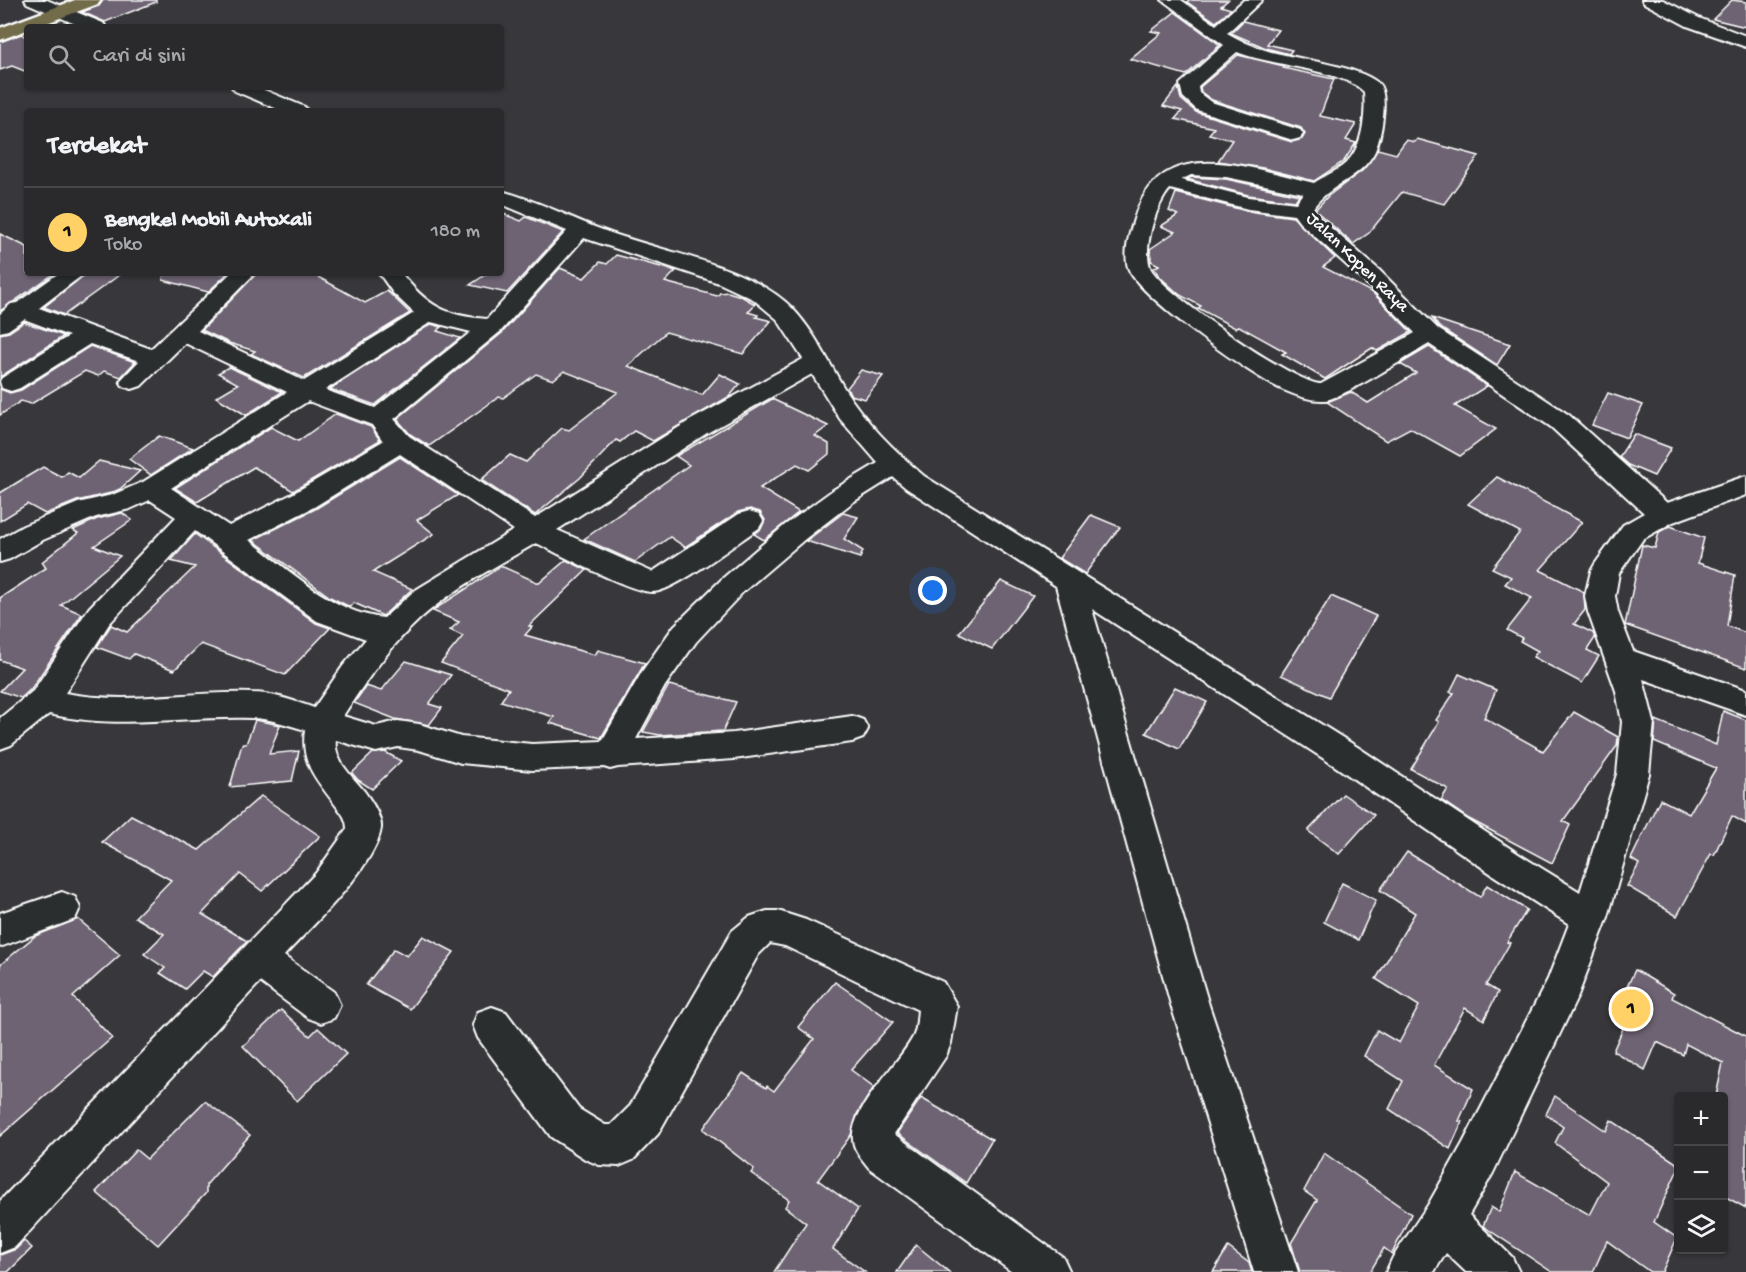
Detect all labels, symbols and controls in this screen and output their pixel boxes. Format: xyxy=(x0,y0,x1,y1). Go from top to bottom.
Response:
search box xyxy=(24,24,504,90)
icon: search xyxy=(45,41,78,74)
text: Cari di sini xyxy=(93,44,186,70)
text: Terdekat xyxy=(48,132,146,163)
text: Bengkel Mobil Autoxali xyxy=(105,208,312,234)
street label: Jalan Kopen Raya xyxy=(1301,209,1413,318)
text: 1 xyxy=(63,221,72,244)
text: 180 m xyxy=(431,221,480,244)
text: Toko xyxy=(105,234,142,257)
your location xyxy=(918,576,947,605)
pin: 1 xyxy=(1612,986,1650,1032)
map controls xyxy=(1674,1092,1728,1254)
button: + xyxy=(1674,1092,1728,1146)
button: − xyxy=(1674,1146,1728,1200)
button: layers xyxy=(1674,1200,1728,1254)

